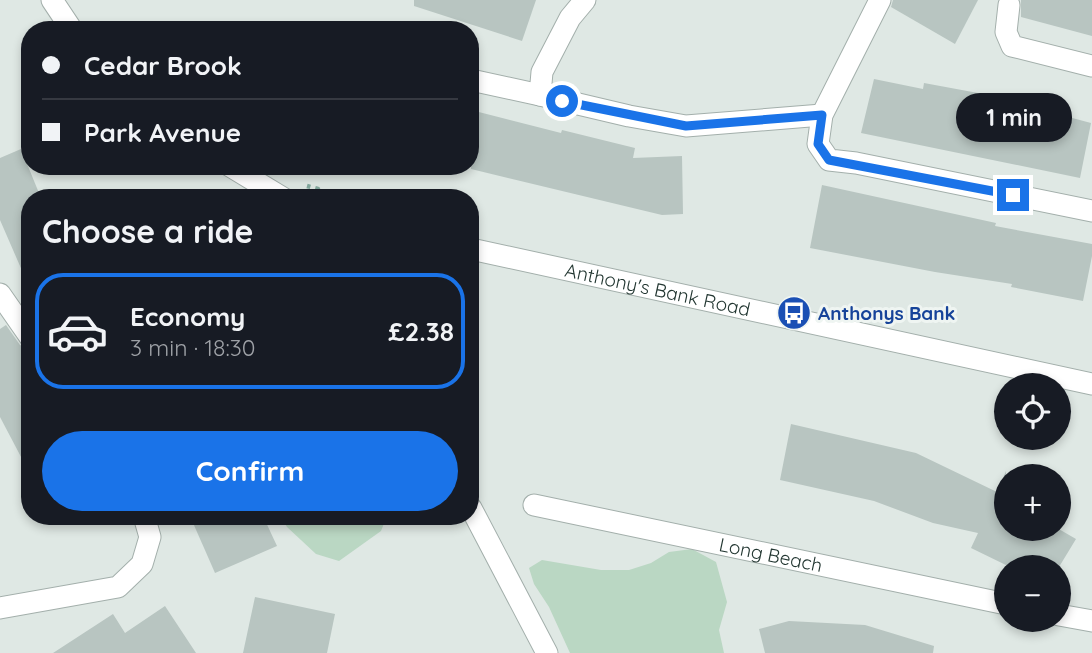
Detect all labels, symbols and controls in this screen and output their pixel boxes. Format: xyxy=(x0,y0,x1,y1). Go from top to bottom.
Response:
text: Cedar Brook xyxy=(84,49,242,82)
route start xyxy=(546,85,578,117)
callout: 1 min xyxy=(955,94,1071,142)
text: 1 min xyxy=(986,103,1042,132)
text: Park Avenue xyxy=(84,116,241,149)
route end xyxy=(997,179,1029,211)
text: Choose a ride xyxy=(42,211,254,251)
street label: Anthony's Bank Road xyxy=(563,258,752,321)
bus stop icon: Anthonys Bank xyxy=(775,294,813,332)
icon: car xyxy=(46,300,109,363)
text: Economy xyxy=(130,300,245,333)
place label: Anthonys Bank xyxy=(818,301,956,325)
text: £2.38 xyxy=(388,315,454,348)
text: 3 min · 18:30 xyxy=(130,333,256,362)
map controls xyxy=(994,373,1071,632)
button: locate xyxy=(994,373,1071,450)
button: Confirm xyxy=(42,431,458,511)
button: + xyxy=(994,464,1071,541)
street label: Long Beach xyxy=(717,532,825,577)
button: − xyxy=(994,555,1071,632)

